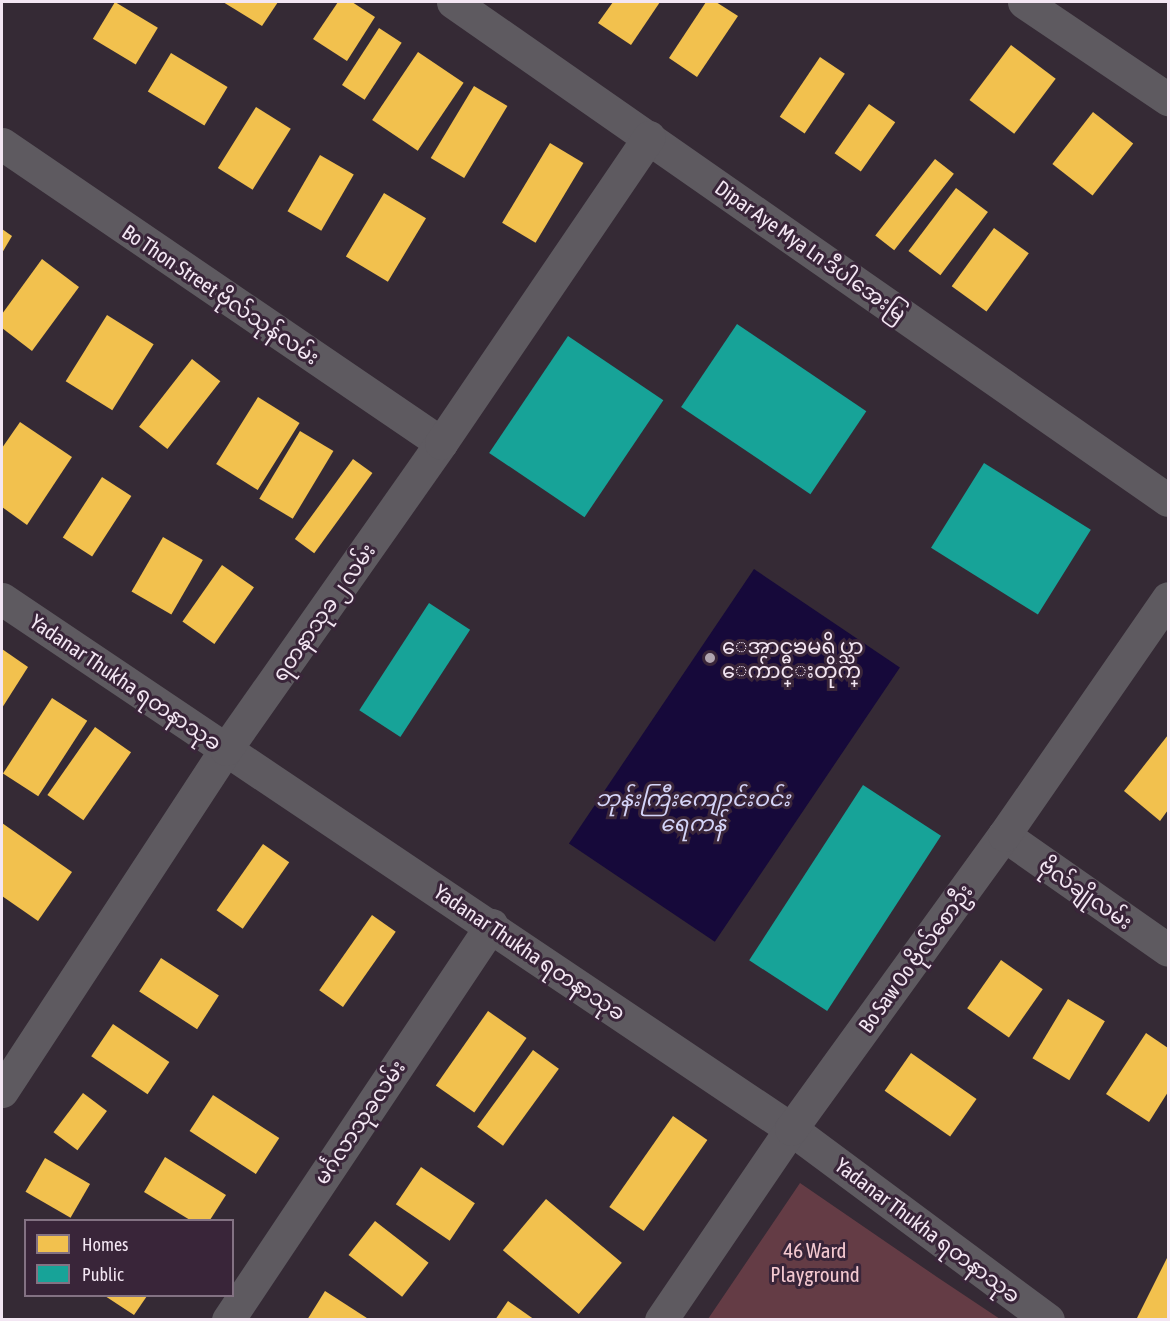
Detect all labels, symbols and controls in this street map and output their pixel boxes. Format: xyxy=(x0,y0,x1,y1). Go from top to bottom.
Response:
street label: Dipar Aye Mya Ln ဒီပါအေးမြ xyxy=(710,174,912,326)
street label: Bo Thon Street ဗိုလ်သုန်လမ်း xyxy=(118,219,324,369)
street label: ရတနာသုခ ၂ လမ်း xyxy=(266,538,380,686)
street label: Yadanar Thukha ရတနာသုခ xyxy=(26,609,226,755)
place label: ေအာင္ဓၶမရိပ္သာ ေက်ာင္းတိုက္ xyxy=(722,633,863,683)
marker: ေအာင္ဓၶမရိပ္သာ ေက်ာင္းတိုက္ xyxy=(703,651,717,665)
water label: ဘုန်းကြီးကျောင်းဝင်း ရေကန် xyxy=(596,785,790,836)
street label: ဗိုလ်ချိုလမ်း xyxy=(1035,852,1137,934)
street label: Yadanar Thukha ရတနာသုခ xyxy=(430,879,630,1025)
street label: Bo Saw Oo ဗိုလ်စောဦး xyxy=(853,879,977,1037)
street label: မင်္ဂလာသုခလမ်း xyxy=(308,1055,410,1189)
street label: Yadanar Thukha ရတနာသုခ xyxy=(830,1152,1026,1308)
legend xyxy=(24,1219,234,1297)
text: Homes xyxy=(82,1234,128,1255)
park label: 46 Ward Playground xyxy=(770,1237,860,1287)
text: Public xyxy=(82,1264,124,1285)

